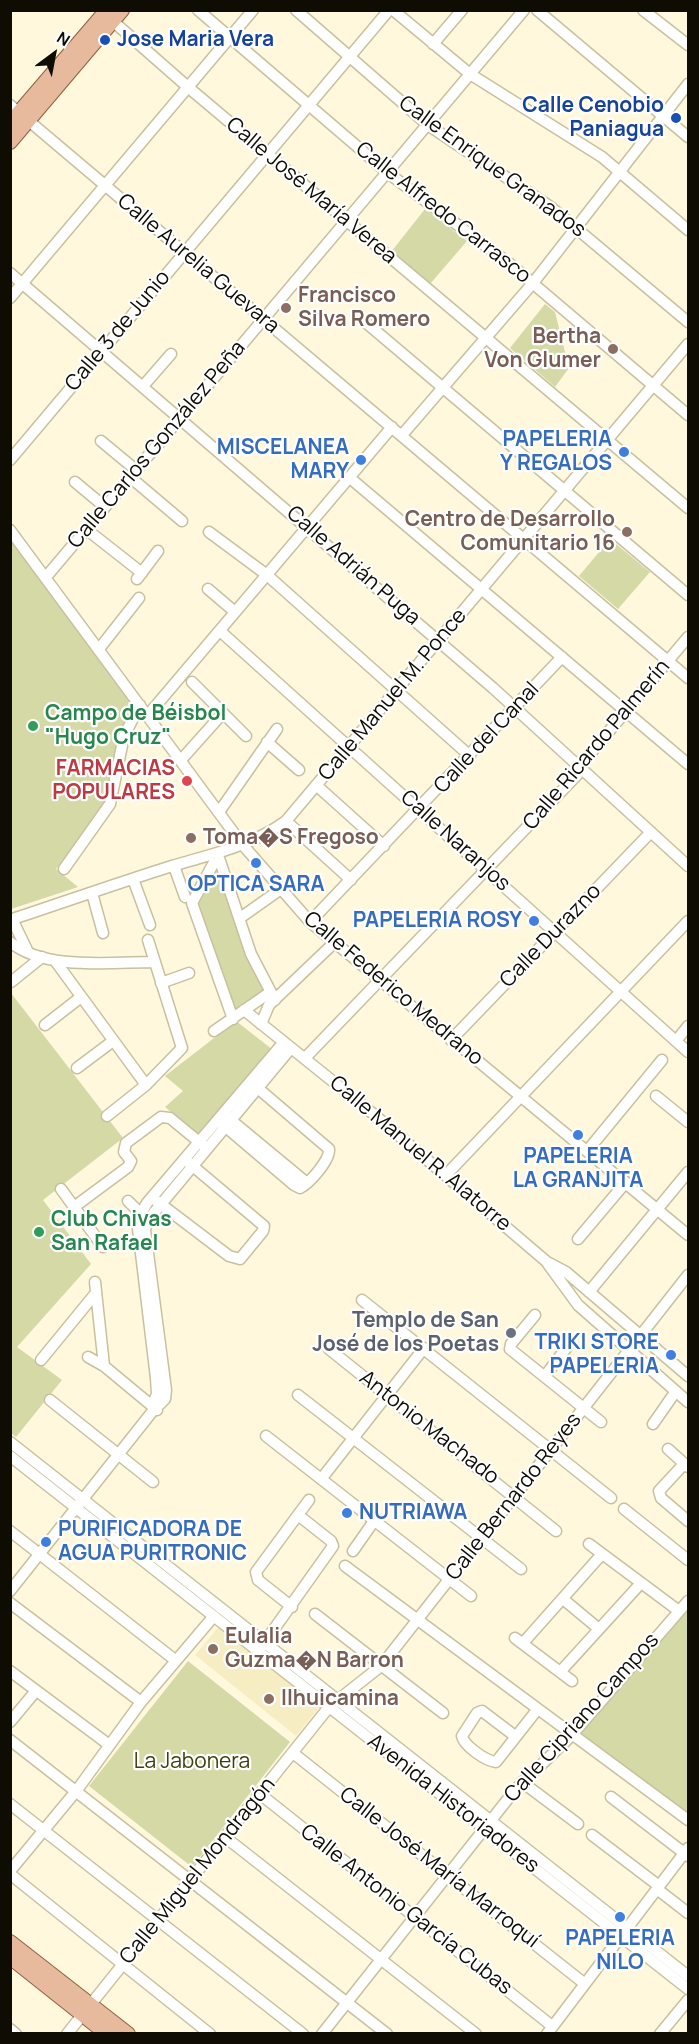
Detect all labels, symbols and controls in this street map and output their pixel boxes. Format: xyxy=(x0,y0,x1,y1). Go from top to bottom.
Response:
north arrow xyxy=(24,24,84,84)
text: N xyxy=(53,26,74,51)
place label: Jose Maria Vera xyxy=(117,27,274,53)
marker: Jose Maria Vera xyxy=(98,33,112,47)
street label: Calle Enrique Granados xyxy=(394,91,590,243)
place label: Calle Cenobio Paniagua xyxy=(522,93,664,143)
marker: Calle Cenobio Paniagua xyxy=(669,111,683,125)
street label: Calle José María Verea xyxy=(221,112,401,270)
street label: Calle Alfredo Carrasco xyxy=(350,137,536,289)
street label: Calle Aurelia Guevara xyxy=(112,189,284,339)
street label: Calle 3 de Junio xyxy=(60,266,176,396)
place label: Francisco Silva Romero xyxy=(298,283,430,333)
marker: Francisco Silva Romero xyxy=(279,301,293,315)
place label: Bertha Von Glumer xyxy=(484,324,601,374)
street label: Calle Carlos González Peña xyxy=(63,336,251,554)
marker: Bertha Von Glumer xyxy=(606,342,620,356)
place label: PAPELERIA Y REGALOS xyxy=(500,427,612,477)
place label: MISCELANEA MARY xyxy=(217,435,349,485)
marker: PAPELERIA Y REGALOS xyxy=(617,445,631,459)
marker: MISCELANEA MARY xyxy=(354,453,368,467)
street label: Calle Adrián Puga xyxy=(281,501,425,631)
place label: Centro de Desarrollo Comunitario 16 xyxy=(405,507,615,557)
marker: Centro de Desarrollo Comunitario 16 xyxy=(620,525,634,539)
street label: Calle Manuel M. Ponce xyxy=(314,604,472,786)
street label: Calle Ricardo Palmerín xyxy=(518,655,676,835)
street label: Calle del Canal xyxy=(429,677,545,799)
place label: Campo de Béisbol "Hugo Cruz" xyxy=(45,701,226,751)
marker: Campo de Béisbol "Hugo Cruz" xyxy=(26,719,40,733)
place label: FARMACIAS POPULARES xyxy=(52,756,175,806)
marker: FARMACIAS POPULARES xyxy=(180,774,194,788)
street label: Calle Naranjos xyxy=(395,785,515,897)
place label: Toma�S Fregoso xyxy=(203,825,379,851)
marker: Toma�S Fregoso xyxy=(184,831,198,845)
marker: OPTICA SARA xyxy=(249,856,263,870)
place label: OPTICA SARA xyxy=(188,872,324,898)
street label: Calle Durazno xyxy=(495,879,607,993)
street label: Calle Federico Medrano xyxy=(298,907,488,1071)
place label: PAPELERIA ROSY xyxy=(353,908,522,934)
marker: PAPELERIA ROSY xyxy=(527,914,541,928)
street label: Calle Manuel R. Alatorre xyxy=(324,1071,516,1237)
marker: PAPELERIA LA GRANJITA xyxy=(571,1128,585,1142)
place label: PAPELERIA LA GRANJITA xyxy=(513,1144,643,1194)
place label: Club Chivas San Rafael xyxy=(51,1207,172,1257)
marker: Club Chivas San Rafael xyxy=(32,1225,46,1239)
place label: Templo de San José de los Poetas xyxy=(312,1308,499,1358)
marker: Templo de San José de los Poetas xyxy=(504,1326,518,1340)
place label: TRIKI STORE PAPELERIA xyxy=(534,1330,659,1380)
marker: TRIKI STORE PAPELERIA xyxy=(664,1348,678,1362)
street label: Antonio Machado xyxy=(354,1366,504,1490)
street label: Calle Bernardo Reyes xyxy=(441,1408,587,1586)
place label: NUTRIAWA xyxy=(359,1500,467,1526)
marker: NUTRIAWA xyxy=(340,1506,354,1520)
place label: PURIFICADORA DE AGUA PURITRONIC xyxy=(58,1517,247,1567)
marker: PURIFICADORA DE AGUA PURITRONIC xyxy=(39,1535,53,1549)
place label: Eulalia Guzma�N Barron xyxy=(225,1624,404,1674)
street label: Calle Cipriano Campos xyxy=(499,1628,665,1808)
marker: Eulalia Guzma�N Barron xyxy=(206,1642,220,1656)
place label: Ilhuicamina xyxy=(281,1686,399,1712)
marker: Ilhuicamina xyxy=(262,1692,276,1706)
street label: Avenida Historiadores xyxy=(362,1729,544,1879)
park label: La Jabonera xyxy=(134,1749,250,1775)
street label: Calle Miguel Mondragón xyxy=(115,1773,281,1969)
street label: Calle José María Marroquí xyxy=(334,1782,544,1954)
street label: Calle Antonio García Cubas xyxy=(295,1820,517,2000)
marker: PAPELERIA NILO xyxy=(613,1910,627,1924)
place label: PAPELERIA NILO xyxy=(565,1926,675,1976)

